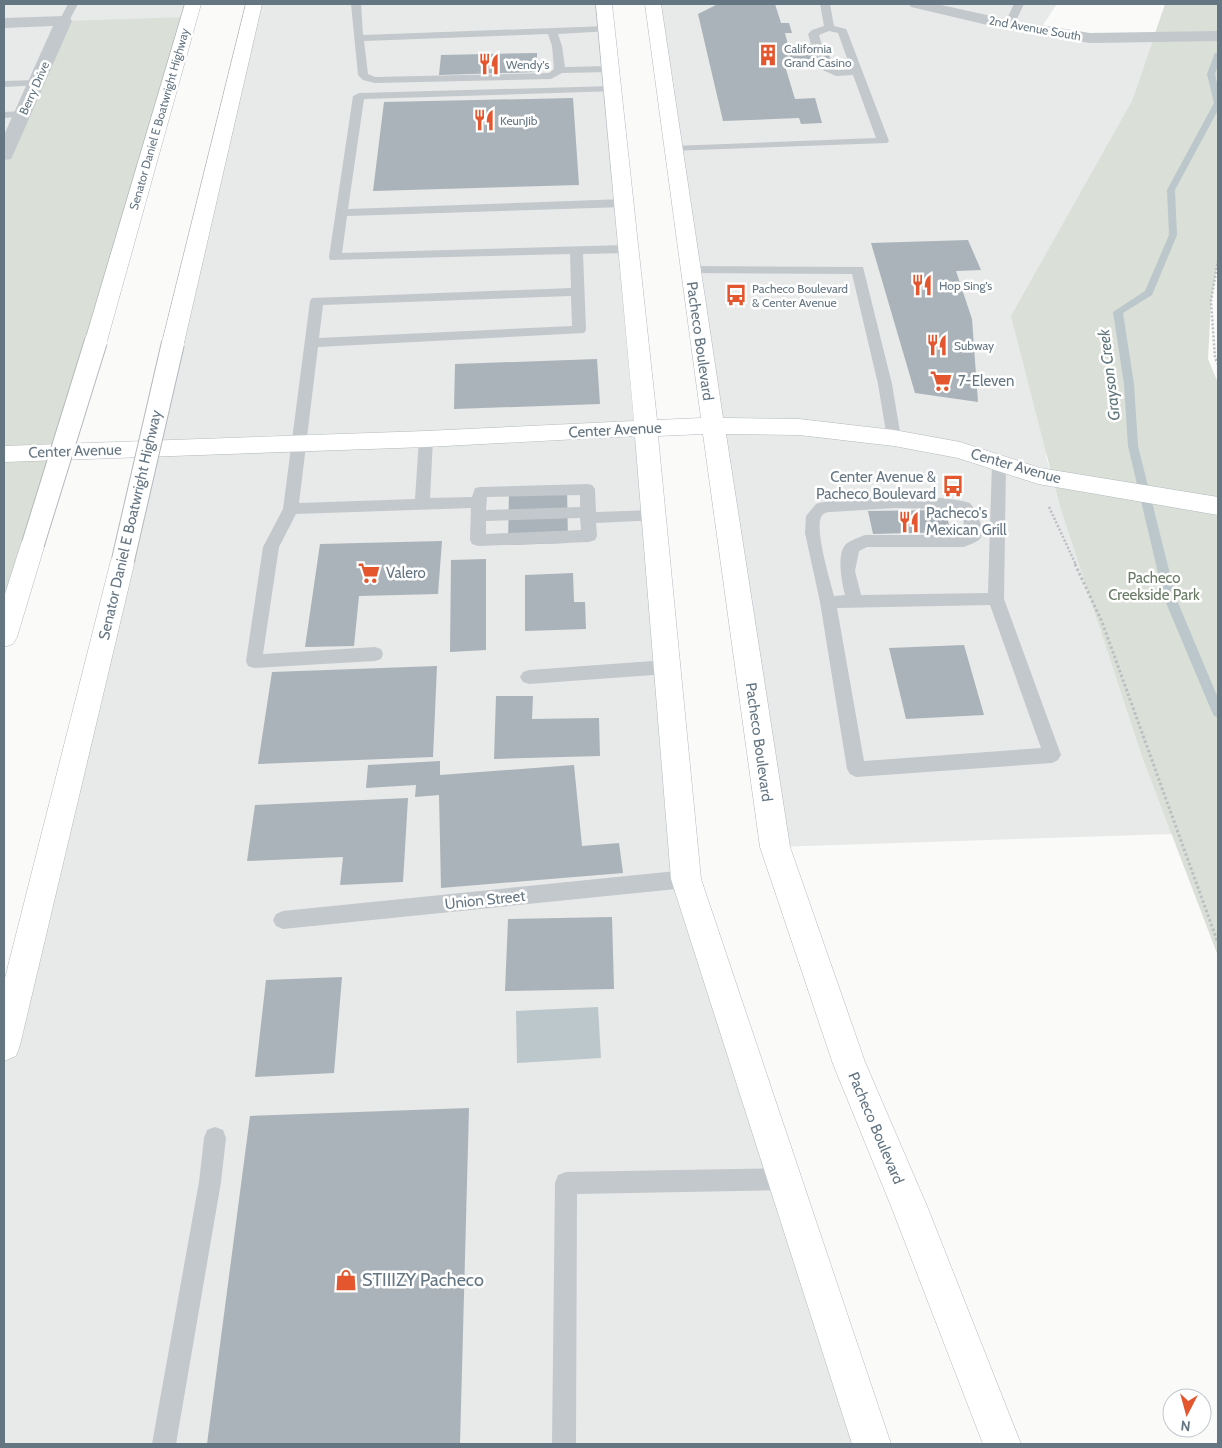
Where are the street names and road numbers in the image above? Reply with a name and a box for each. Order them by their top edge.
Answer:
street label: 2nd Avenue South [988,12,1082,44]
street label: Senator Daniel E Boatwright Highway [126,26,192,212]
street label: Berry Drive [16,59,52,117]
street label: Pacheco Boulevard [683,280,717,402]
street label: Senator Daniel E Boatwright Highway [95,408,165,642]
street label: Center Avenue [568,419,662,441]
street label: Center Avenue [28,440,122,462]
street label: Center Avenue [969,444,1064,488]
street label: Pacheco Boulevard [742,681,776,803]
street label: Union Street [444,887,526,913]
street label: Pacheco Boulevard [844,1069,908,1187]

